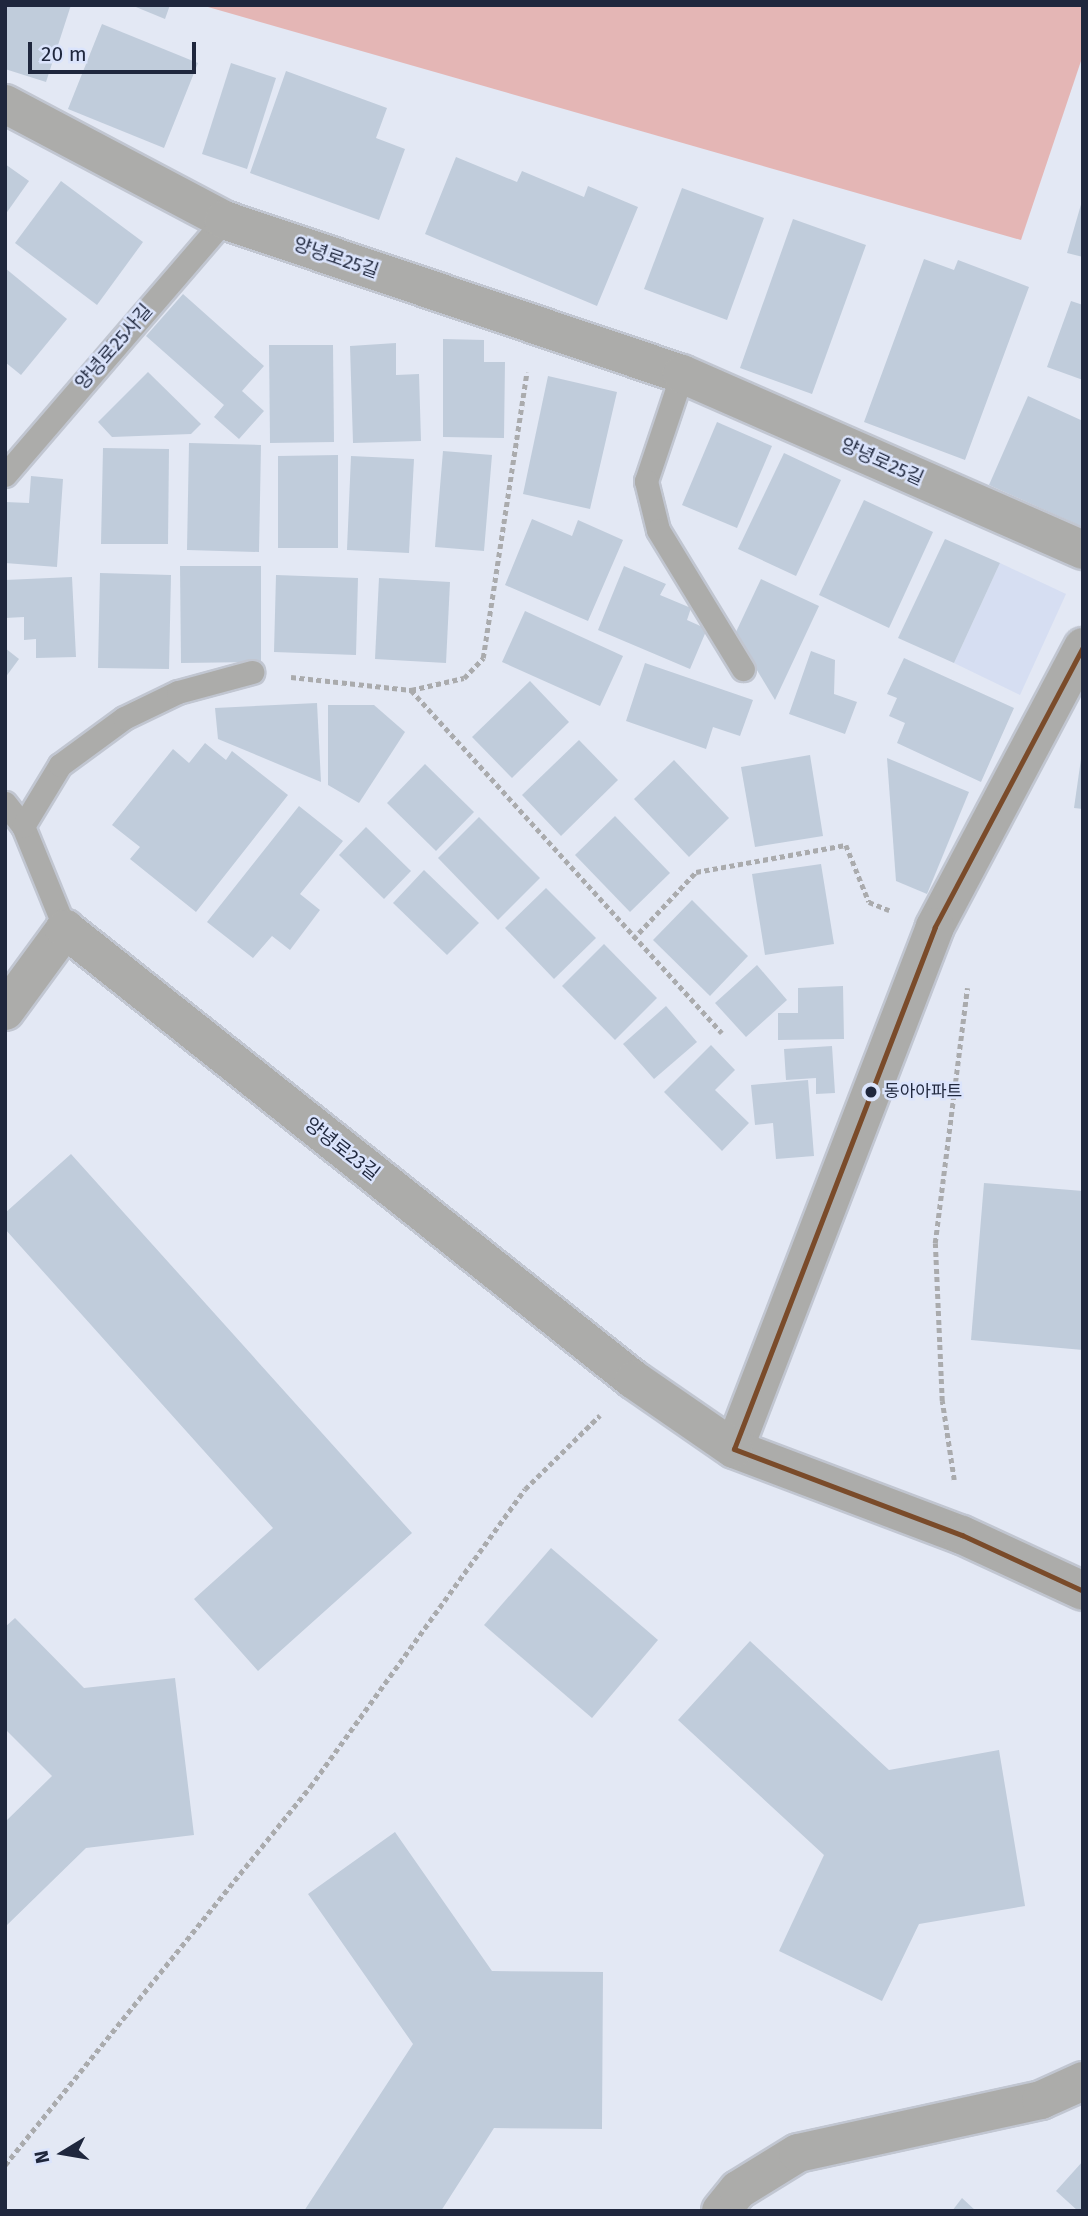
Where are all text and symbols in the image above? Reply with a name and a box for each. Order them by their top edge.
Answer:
scale bar [32,28,200,72]
text: 20 m [41,41,87,67]
street label: 양녕로25길 [290,233,382,283]
street label: 양녕로25사길 [71,299,157,395]
street label: 양녕로25길 [837,434,927,490]
place label: 동아아파트 [884,1082,962,1102]
marker: 동아아파트 [864,1085,878,1099]
street label: 양녕로23길 [300,1113,384,1185]
north arrow [28,2118,98,2188]
text: N [29,2149,54,2165]

